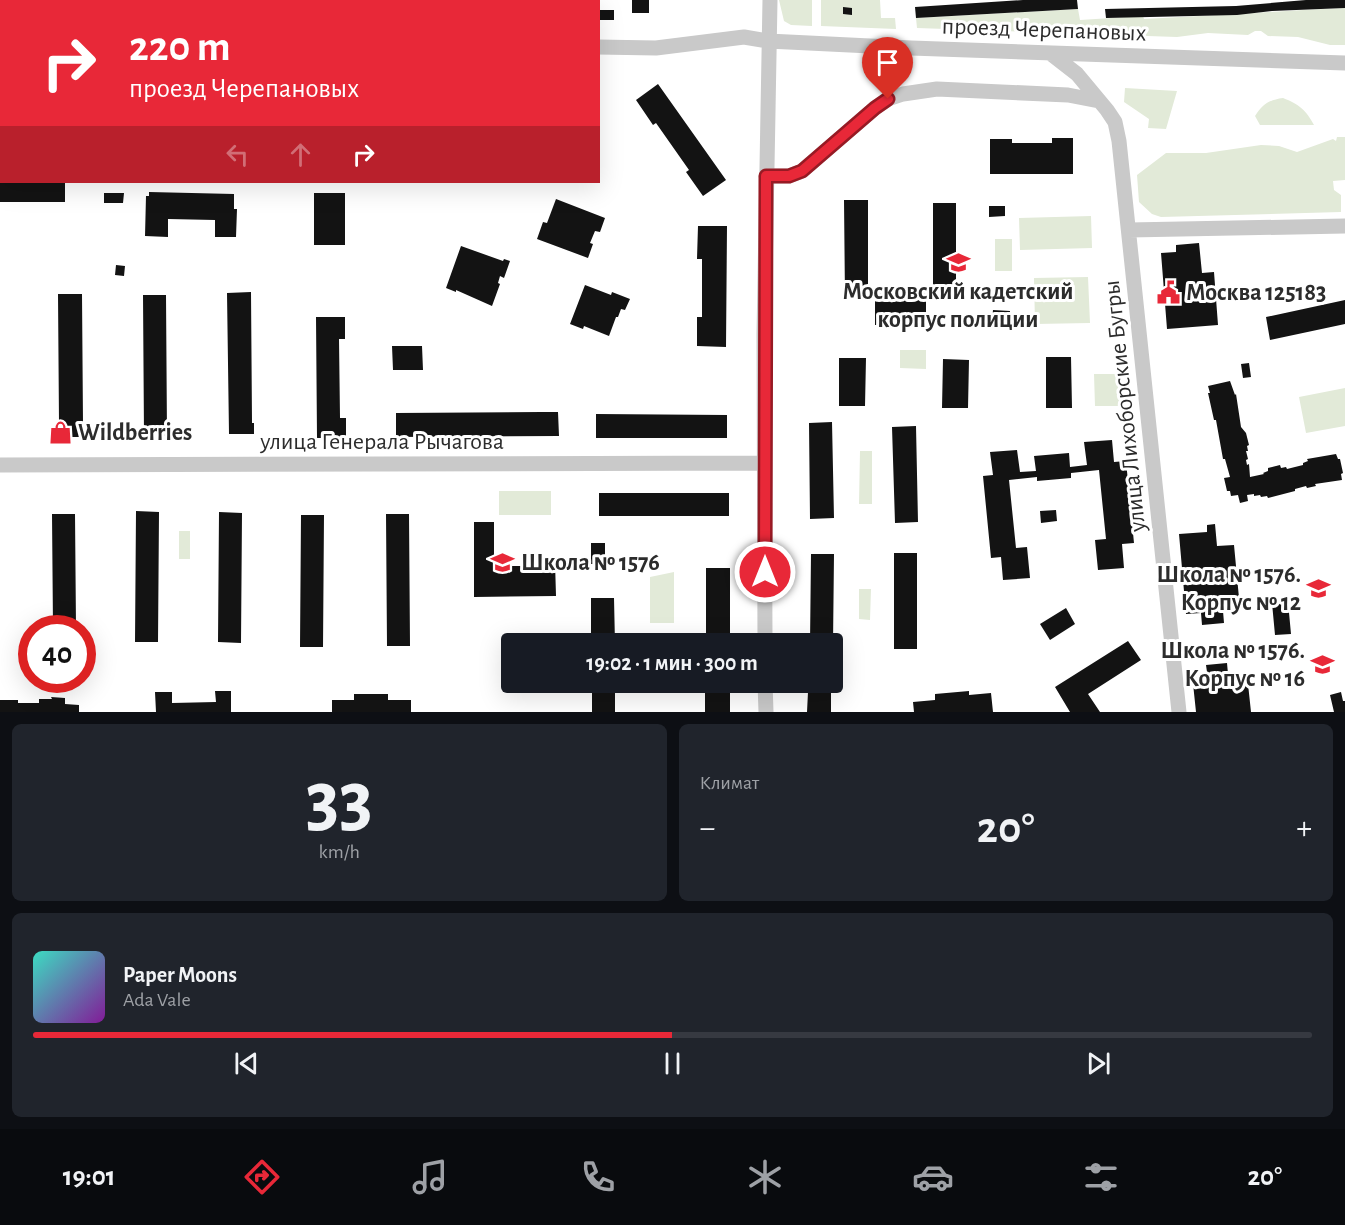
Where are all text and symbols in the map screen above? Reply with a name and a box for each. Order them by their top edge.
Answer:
street label: проезд Черепановых [941,14,1147,46]
icon: right [30,24,108,102]
text: 220 m [129,26,231,68]
pin [862,37,913,99]
icon: arrive [871,46,904,79]
text: проезд Черепановых [129,75,359,102]
icon: left [221,138,254,171]
icon: ahead [284,138,317,171]
icon: right [347,138,380,171]
school or university icon: Московский кадетский корпус полиции [945,249,971,275]
street label: улица Лихоборские Бугры [1100,279,1150,534]
place label: Московский кадетский корпус полиции [842,280,1074,332]
public building icon: Москва 125183 [1155,280,1181,306]
place label: Москва 125183 [1186,281,1326,305]
shop icon: Wildberries [47,420,73,446]
place label: Wildberries [78,421,192,445]
street label: улица Генерала Рычагова [259,430,504,454]
position arrow [733,540,797,604]
school or university icon: Школа № 1576 [490,550,516,576]
place label: Школа № 1576 [521,551,660,575]
place label: Школа № 1576. Корпус № 12 [1157,563,1301,615]
school or university icon: Школа № 1576. Корпус № 12 [1306,576,1332,602]
speed limit sign: 40 [18,615,96,693]
place label: Школа № 1576. Корпус № 16 [1161,639,1305,691]
text: 19:02 · 1 мин · 300 m [586,652,758,674]
school or university icon: Школа № 1576. Корпус № 16 [1310,652,1336,678]
text: 33 [306,762,373,840]
text: Климат [700,773,759,793]
text: 20° [977,806,1035,851]
text: − [700,812,715,845]
text: + [1296,812,1312,845]
text: km/h [319,842,360,862]
text: Paper Moons [123,964,237,986]
text: Ada Vale [123,990,191,1010]
icon: previous [230,1047,263,1080]
icon: pause [656,1047,689,1080]
icon: next [1082,1047,1115,1080]
icon: directions [241,1156,283,1198]
icon: music [409,1156,451,1198]
icon: phone [577,1156,619,1198]
icon: climate [744,1156,786,1198]
icon: car [912,1156,954,1198]
icon: filters [1080,1156,1122,1198]
text: 19:01 [63,1163,116,1190]
text: 20° [1247,1163,1282,1190]

